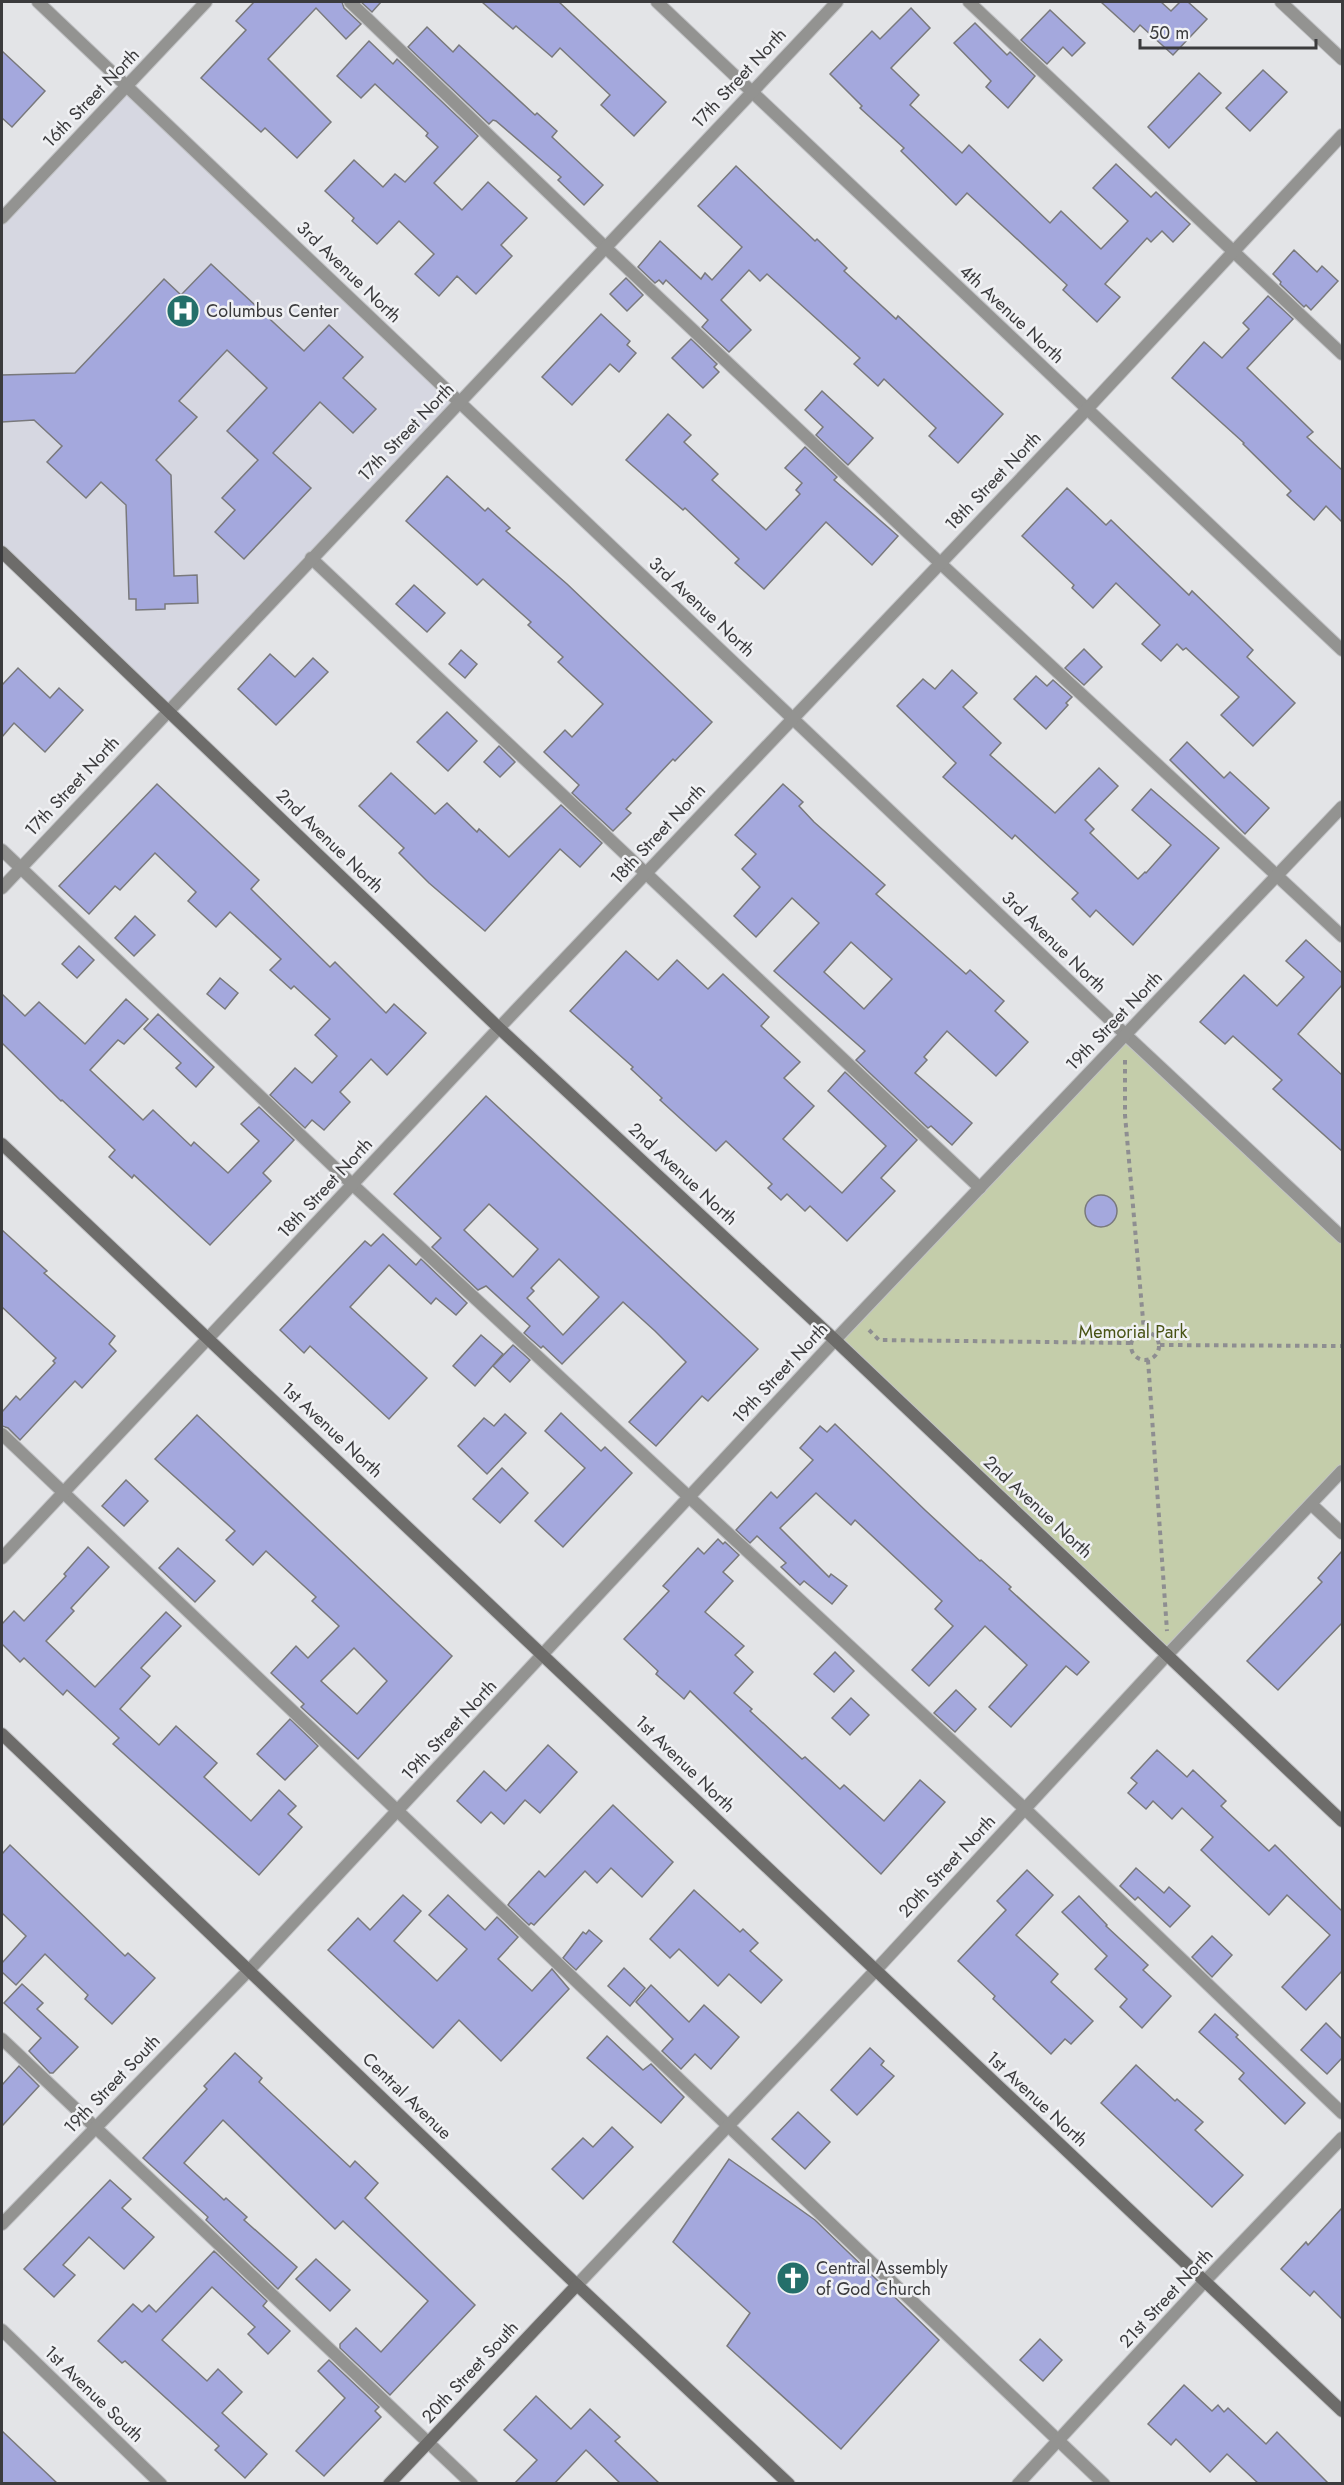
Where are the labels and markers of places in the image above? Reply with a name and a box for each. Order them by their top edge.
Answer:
hospital icon: Columbus Center [165,293,201,329]
place label: Columbus Center [206,298,340,324]
place label: Central Assembly of God Church [816,2255,948,2302]
church icon: Central Assembly of God Church [775,2260,811,2296]

